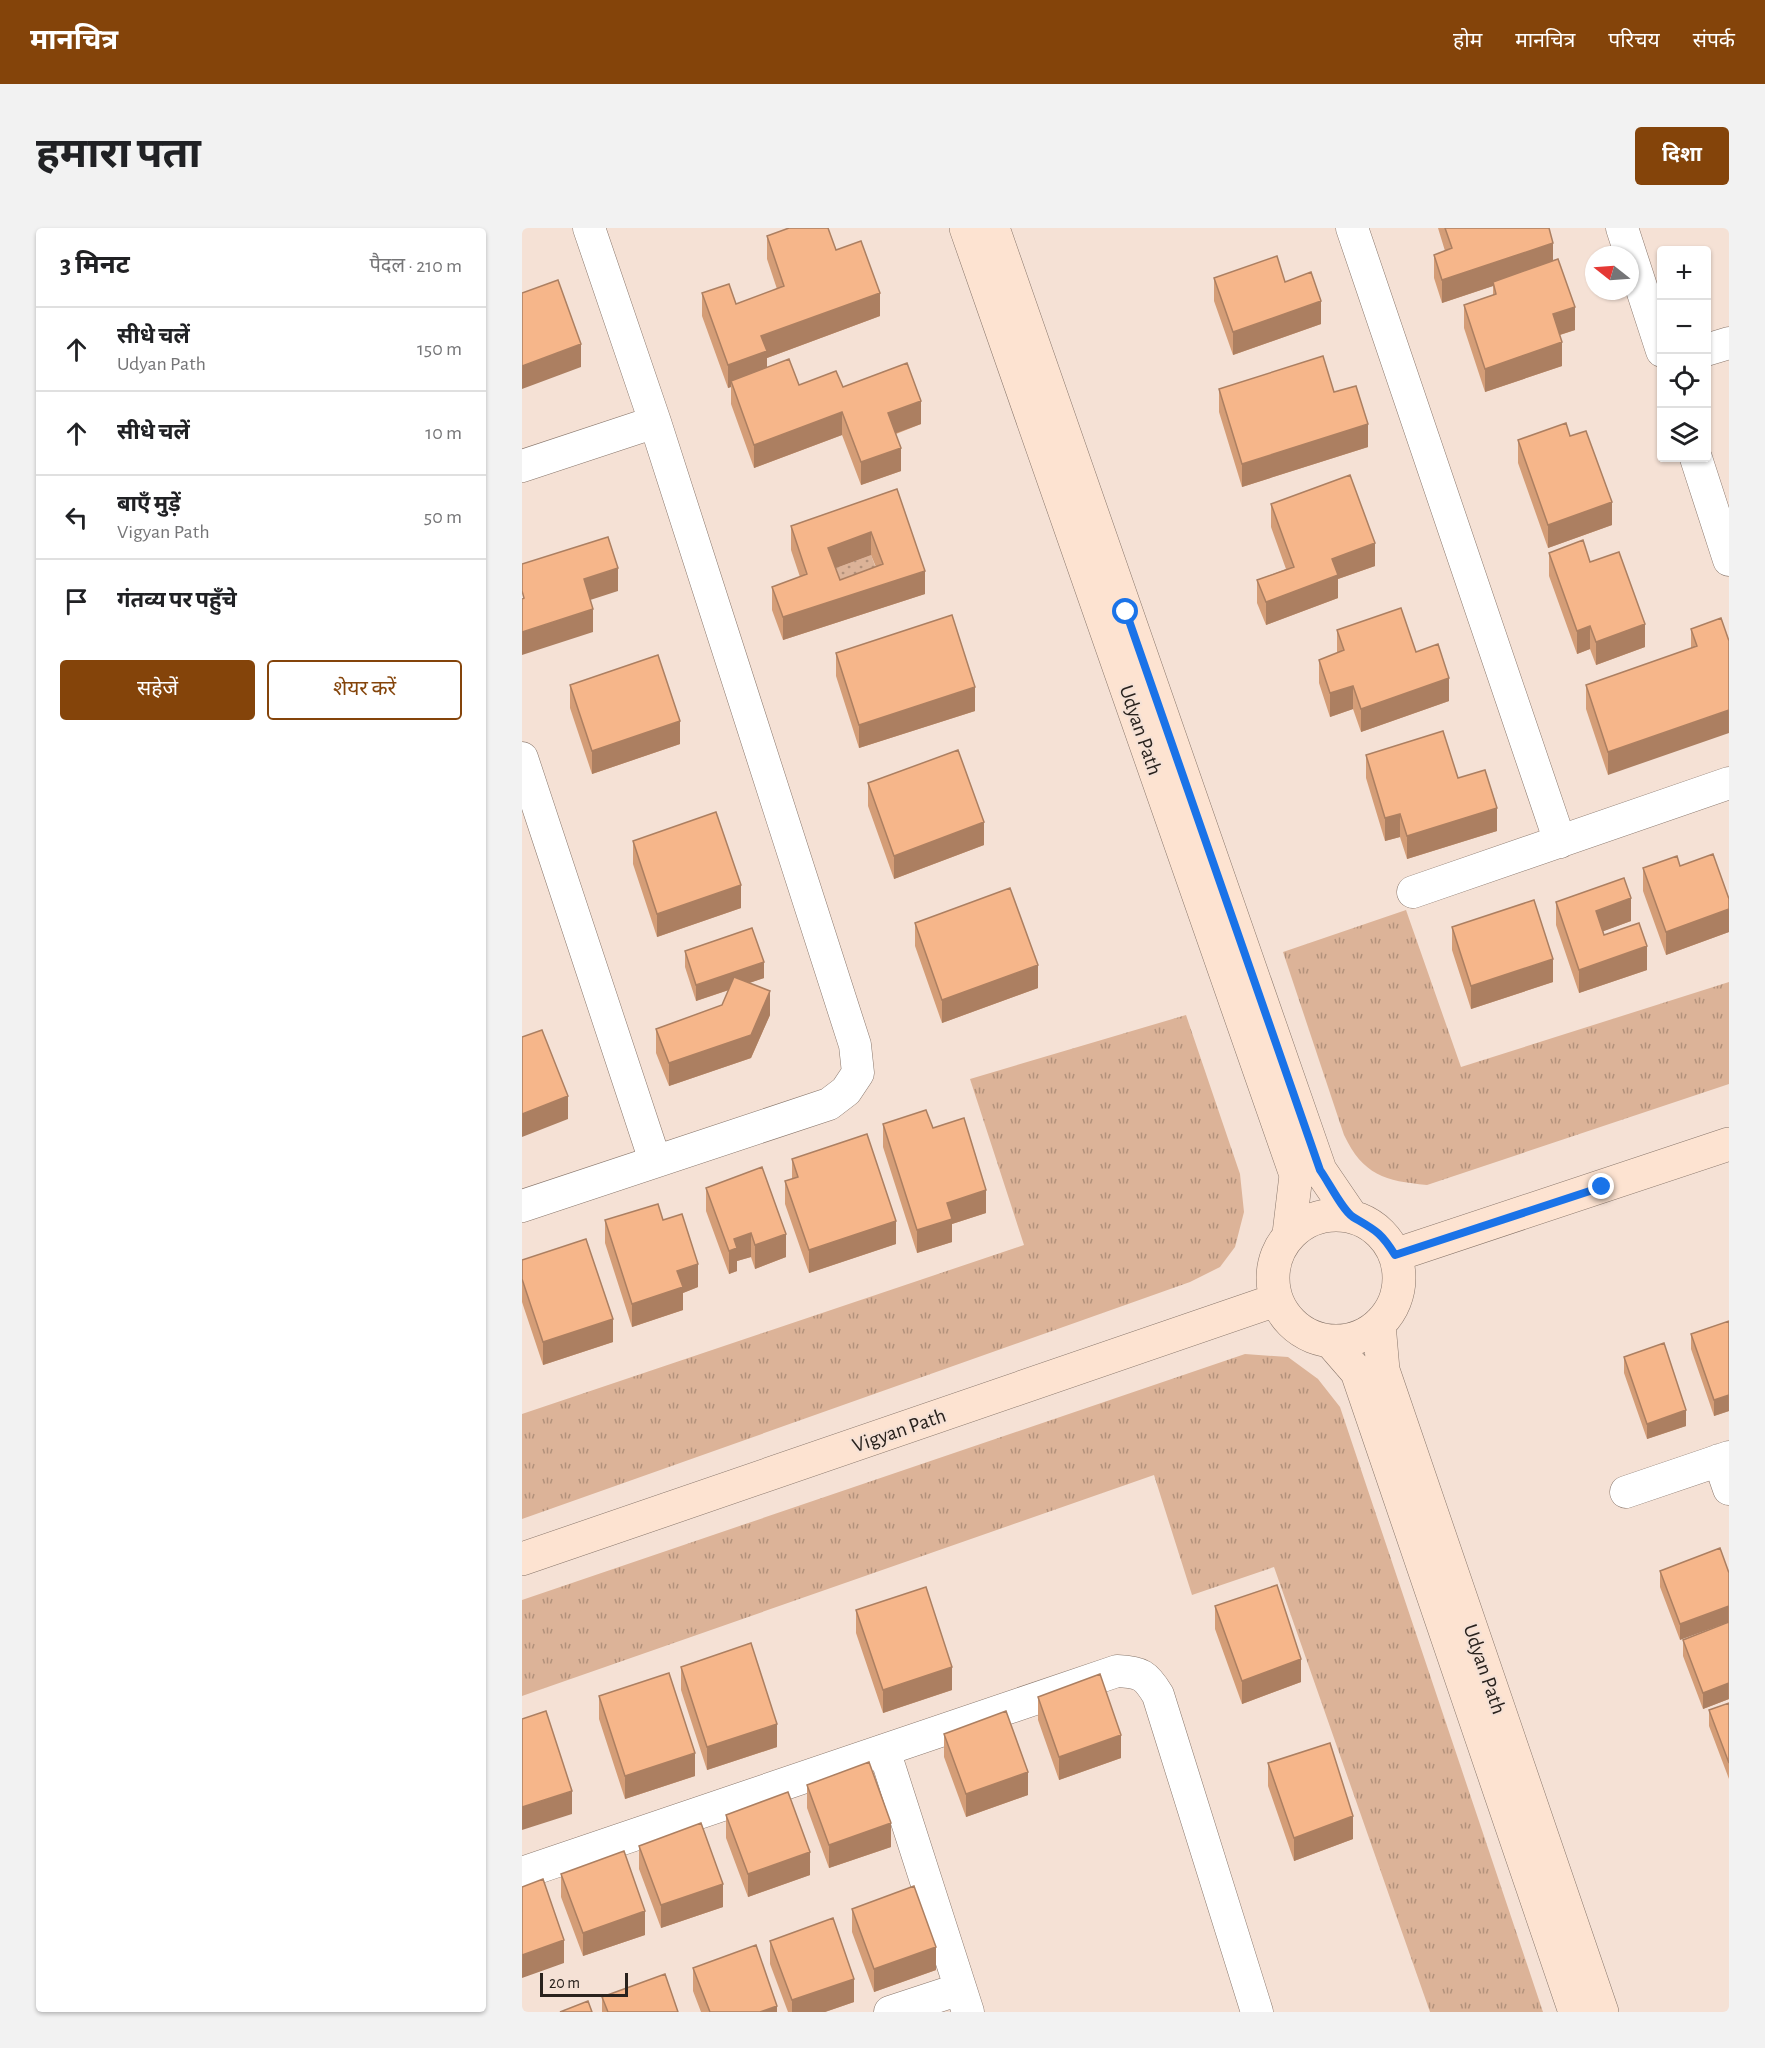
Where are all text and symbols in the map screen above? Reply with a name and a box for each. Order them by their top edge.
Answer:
text: मानचित्र [30,27,118,55]
text: होम [1453,30,1482,51]
text: मानचित्र [1515,30,1575,51]
text: परिचय [1608,30,1660,51]
text: संपर्क [1693,30,1735,51]
button: दिशा [1635,127,1729,185]
text: हमारा पता [36,133,201,175]
north arrow [1585,246,1639,300]
map controls [1657,246,1711,462]
button: + [1657,246,1711,300]
text: 3 मिनट [60,252,130,278]
text: पैदल · 210 m [369,256,462,276]
button: − [1657,300,1711,354]
text: सीधे चलें [117,325,190,347]
icon: ahead [60,333,93,366]
text: 150 m [417,339,462,359]
text: Udyan Path [117,354,206,374]
button: locate [1657,354,1711,408]
button: layers [1657,408,1711,462]
icon: ahead [60,417,93,450]
text: सीधे चलें [117,421,190,443]
text: 10 m [425,423,462,443]
text: बाएँ मुड़ें [117,493,181,515]
icon: left [60,501,93,534]
text: 50 m [424,507,462,527]
text: Vigyan Path [117,522,210,542]
icon: arrive [60,585,93,618]
text: गंतव्य पर पहुँचे [117,589,237,611]
route start [1112,598,1138,624]
button: सहेजें [60,660,255,720]
button: शेयर करें [267,660,462,720]
street label: Udyan Path [1115,683,1166,778]
route end [1588,1173,1614,1199]
street label: Vigyan Path [850,1405,949,1456]
street label: Udyan Path [1459,1622,1510,1717]
scale bar [540,1970,628,1998]
text: 20 m [549,1975,580,1991]

